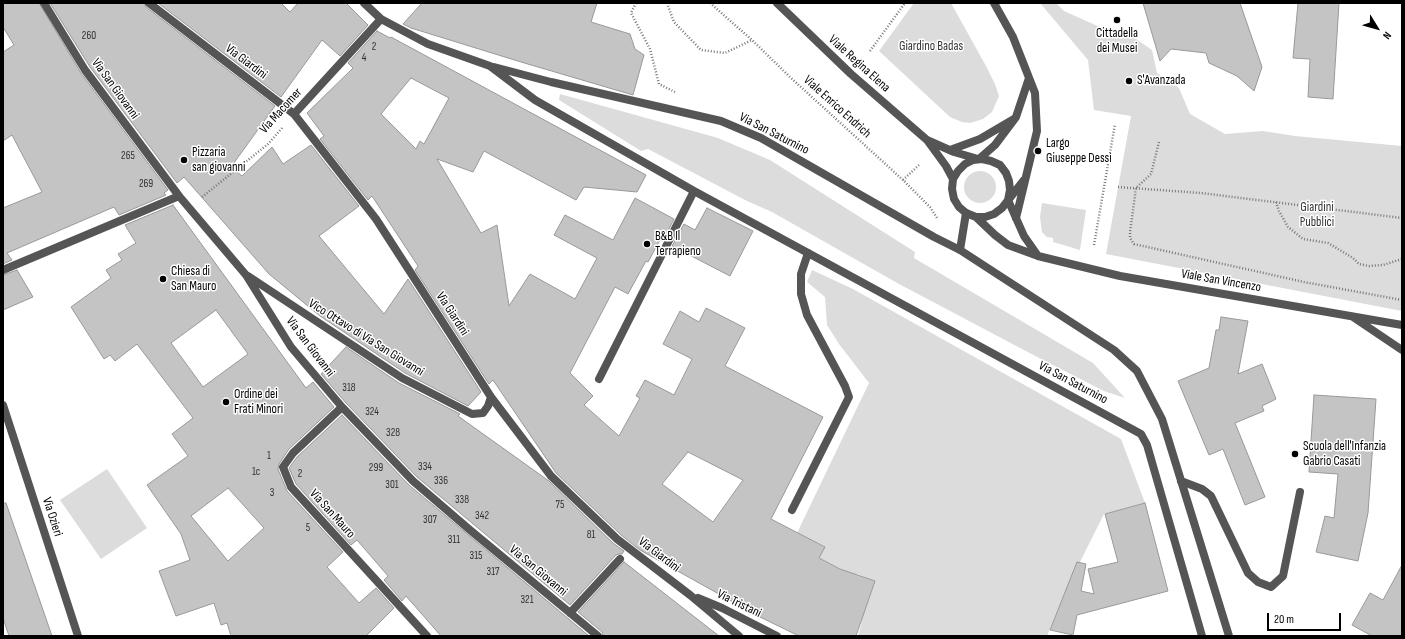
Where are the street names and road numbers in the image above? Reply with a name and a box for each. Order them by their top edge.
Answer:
street label: Viale Regina Elena [825,32,893,96]
street label: Via Giardini [222,41,270,83]
street label: Via San Giovanni [88,56,142,122]
street label: Viale Enrico Endrich [800,72,874,142]
street label: Via Macomer [256,85,306,137]
street label: Via San Saturnino [737,110,811,158]
street label: Viale San Vincenzo [1180,266,1262,296]
street label: Via Giardini [432,289,472,339]
street label: Vico Ottavo di Via San Giovanni [305,296,427,380]
street label: Via San Giovanni [282,314,338,380]
street label: Via San Saturnino [1036,358,1110,408]
street label: Via San Mauro [306,486,358,542]
street label: Via Ozieri [38,495,66,539]
street label: Via Giardini [635,534,683,576]
street label: Via San Giovanni [506,542,570,600]
street label: Via Tristani [714,587,764,621]

